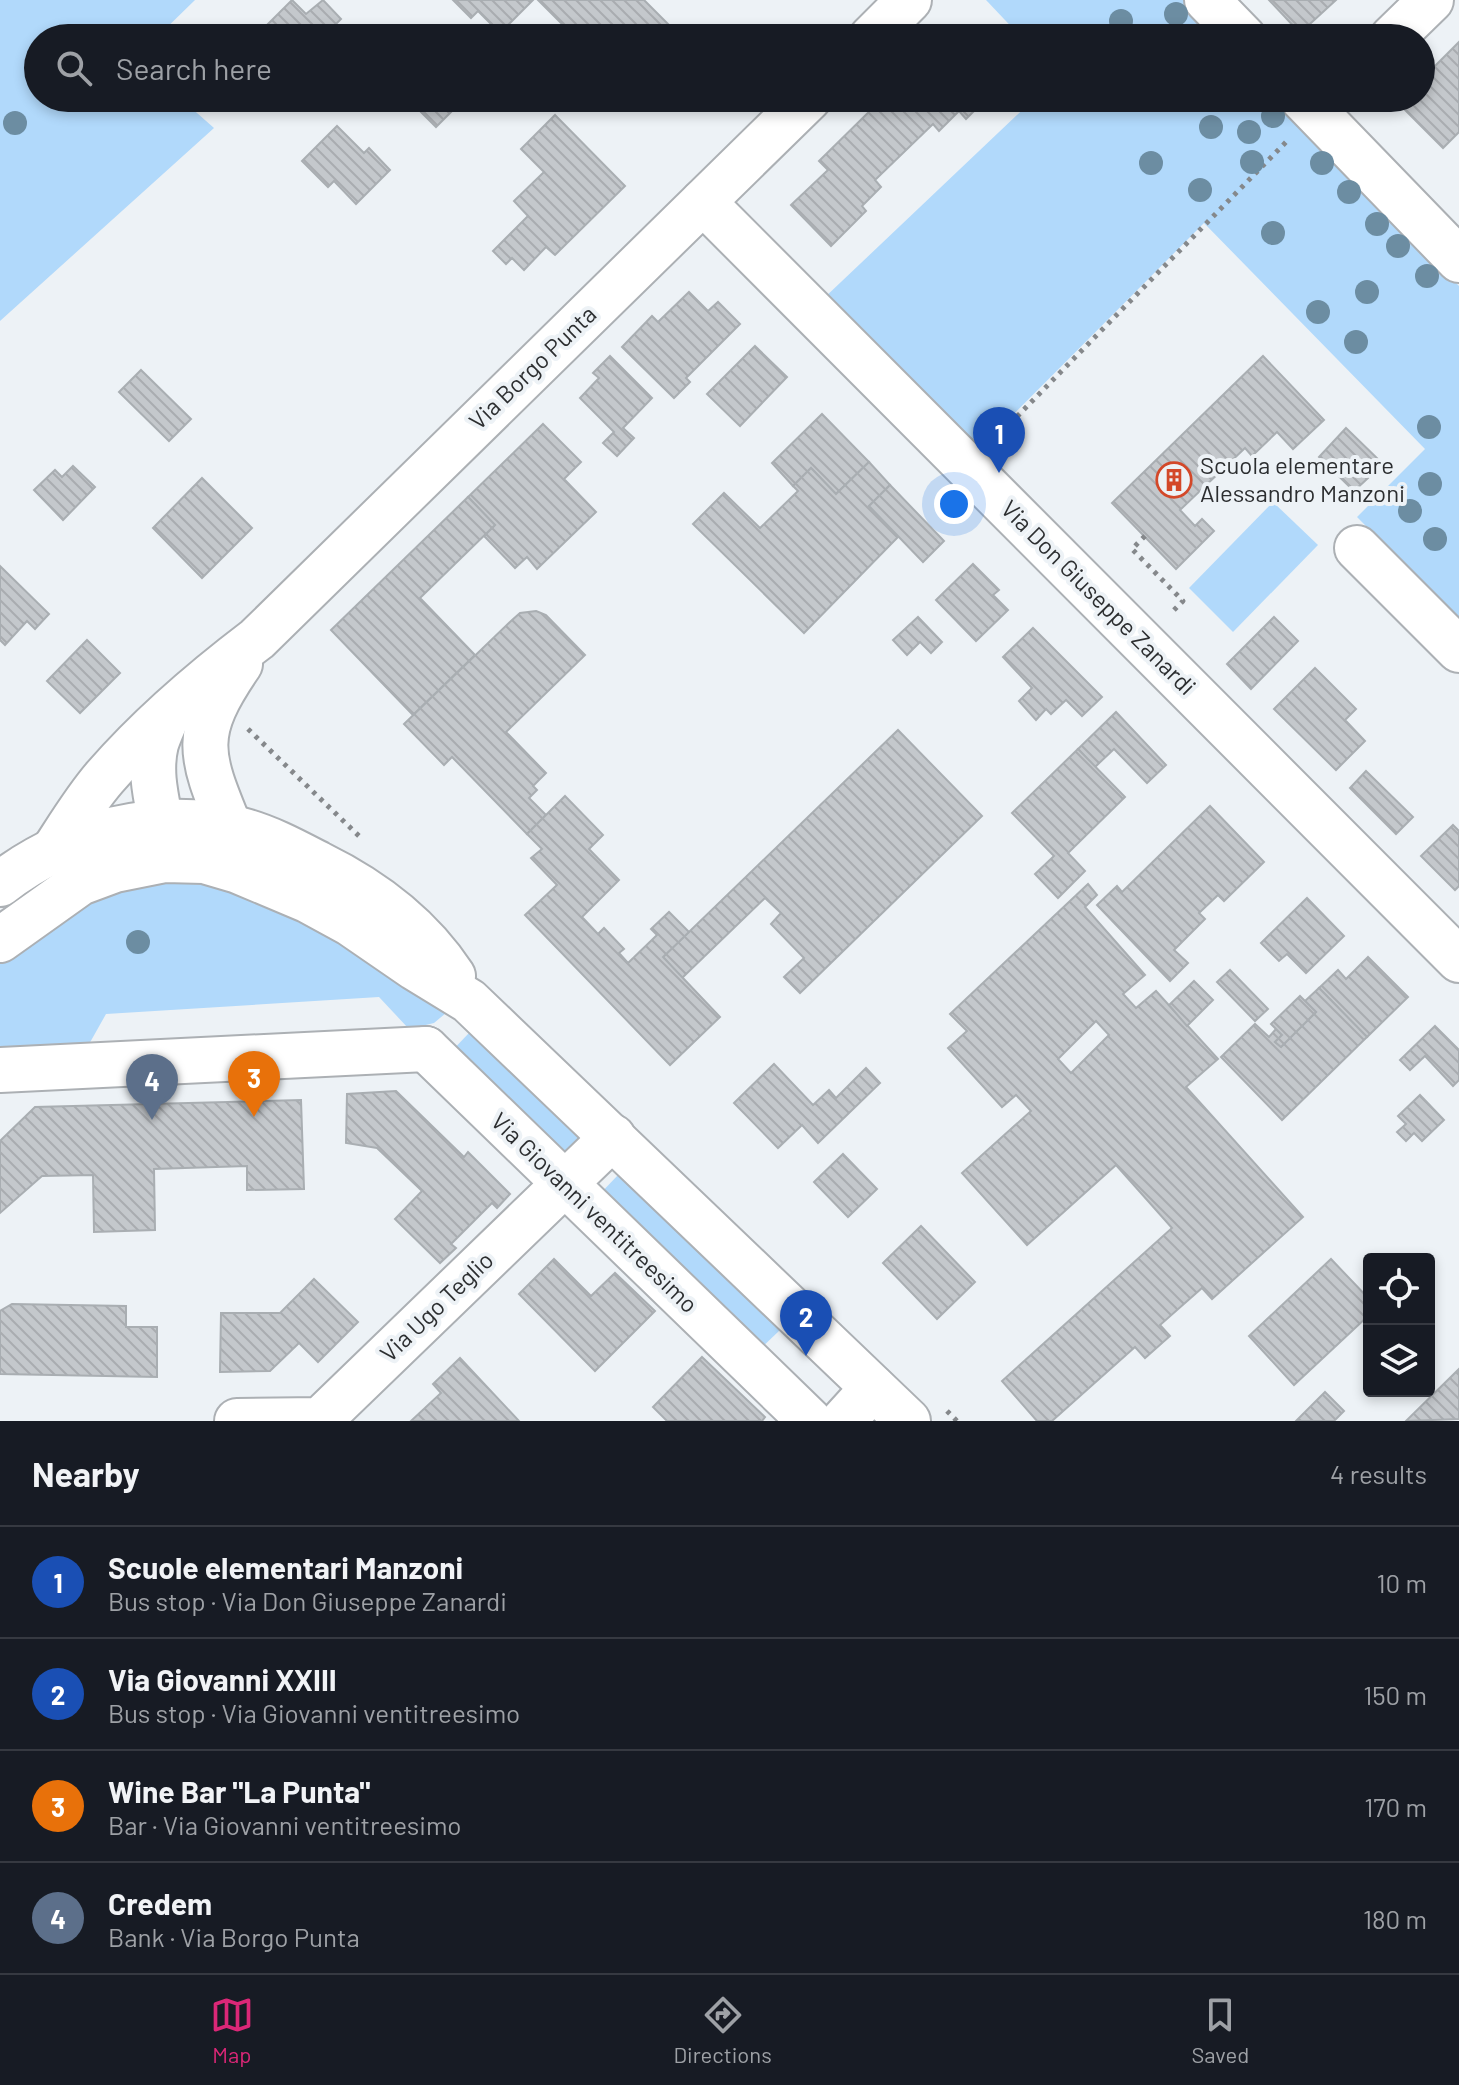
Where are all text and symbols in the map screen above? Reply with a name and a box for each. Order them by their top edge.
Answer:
search box [24,24,1435,112]
icon: search [52,46,96,90]
text: Search here [116,50,272,86]
street label: Via Borgo Punta [462,299,602,435]
pin: 1 [973,407,1025,473]
place label: Scuola elementare Alessandro Manzoni [1200,450,1405,507]
building icon: Scuola elementare Alessandro Manzoni [1155,461,1193,499]
your location [934,484,974,524]
street label: Via Don Giuseppe Zanardi [996,494,1202,700]
pin: 3 [228,1051,280,1117]
pin: 4 [126,1054,178,1120]
street label: Via Giovanni ventitreesimo [486,1106,704,1318]
street label: Via Ugo Teglio [373,1245,499,1367]
map controls [1363,1253,1435,1397]
button: locate [1363,1253,1435,1325]
pin: 2 [780,1290,832,1356]
button: layers [1363,1325,1435,1397]
text: Nearby [32,1453,140,1494]
text: 4 results [1330,1458,1427,1489]
text: Scuole elementari Manzoni [108,1549,463,1585]
text: 1 [53,1567,63,1598]
text: 10 m [1377,1567,1427,1598]
text: Bus stop · Via Don Giuseppe Zanardi [108,1585,507,1616]
text: Via Giovanni XXIII [108,1661,337,1697]
text: 2 [51,1679,65,1710]
text: 150 m [1363,1679,1427,1710]
text: Bus stop · Via Giovanni ventitreesimo [108,1697,520,1728]
text: Wine Bar "La Punta" [108,1773,370,1809]
text: 3 [51,1791,65,1822]
text: 170 m [1364,1791,1427,1822]
text: Bar · Via Giovanni ventitreesimo [108,1809,461,1840]
text: Credem [108,1885,212,1921]
text: 4 [50,1903,66,1934]
text: 180 m [1363,1903,1427,1934]
text: Bank · Via Borgo Punta [108,1921,360,1952]
tab: Map [210,1993,254,2067]
tab: Directions [673,1993,772,2067]
tab: Saved [1191,1993,1249,2067]

